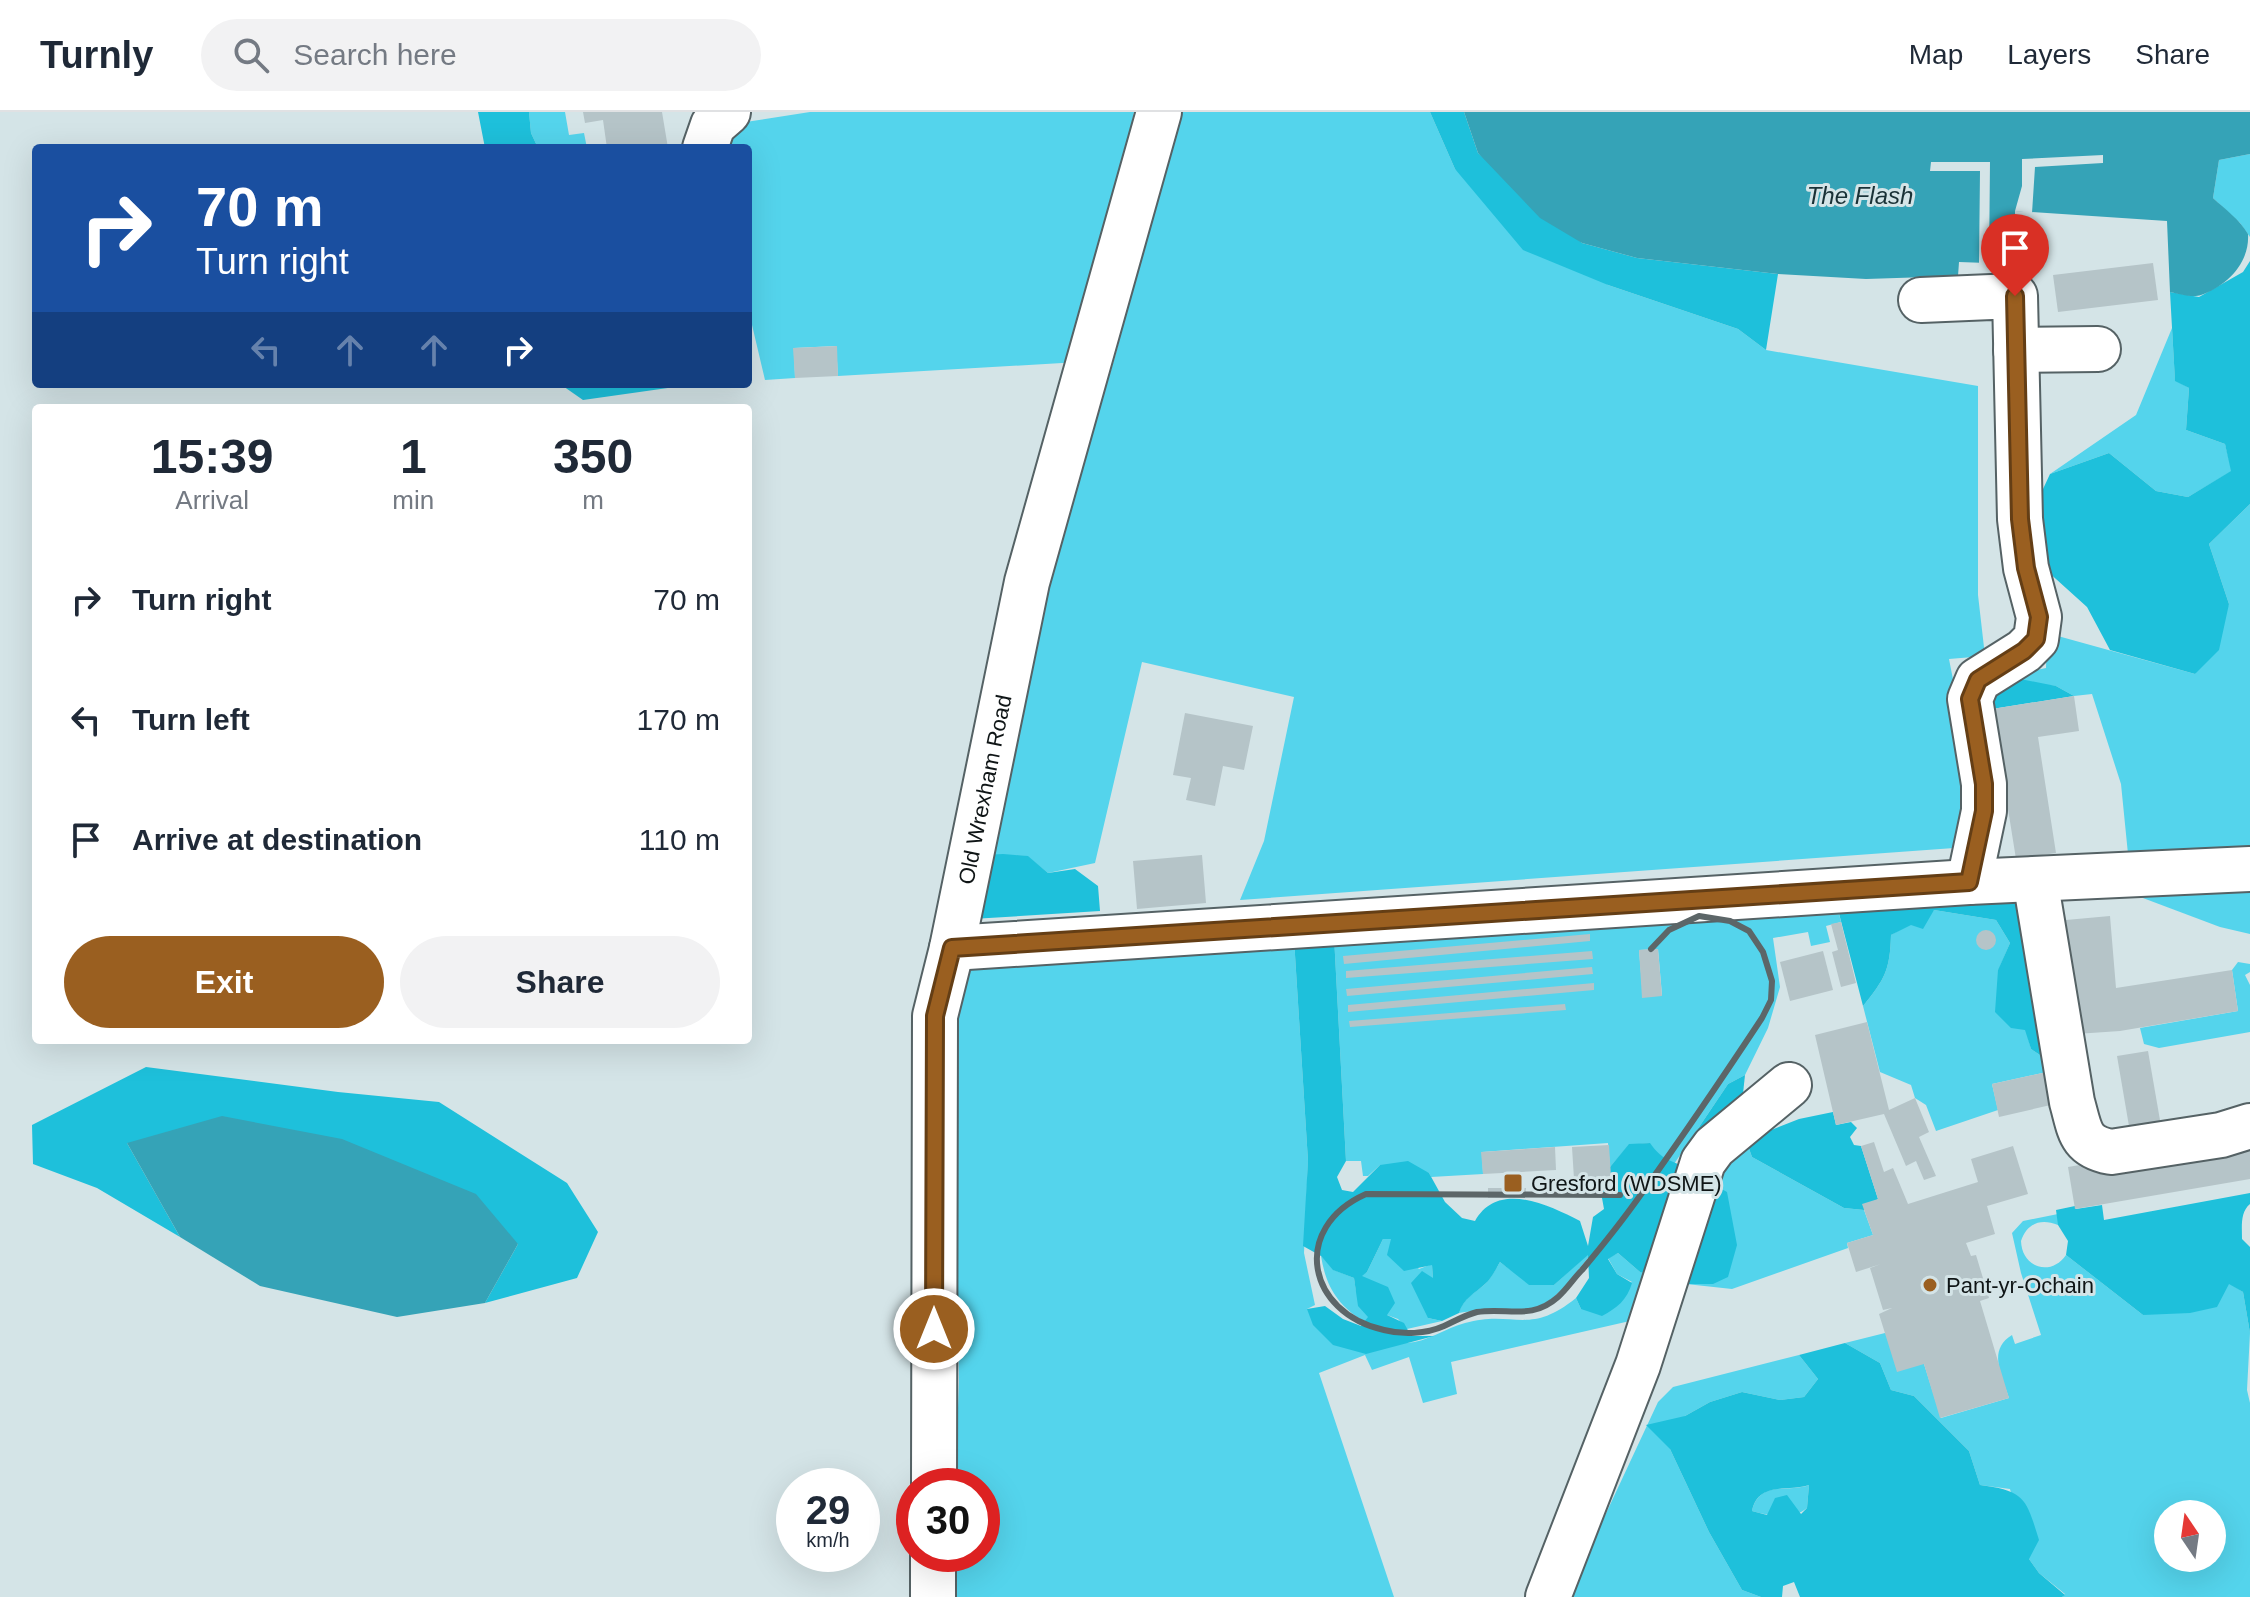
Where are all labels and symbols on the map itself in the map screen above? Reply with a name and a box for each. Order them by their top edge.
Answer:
water label: The Flash [1807,182,1913,209]
pin [1981,214,2049,296]
street label: Old Wrexham Road [953,692,1016,886]
place label: Gresford (WDSME) [1531,1171,1722,1196]
marker: Gresford (WDSME) [1502,1172,1524,1194]
place label: Pant-yr-Ochain [1946,1273,2094,1298]
marker: Pant-yr-Ochain [1921,1276,1939,1294]
position arrow [892,1287,976,1371]
speed limit sign: 30 [896,1468,1000,1572]
north arrow [2154,1500,2226,1572]

